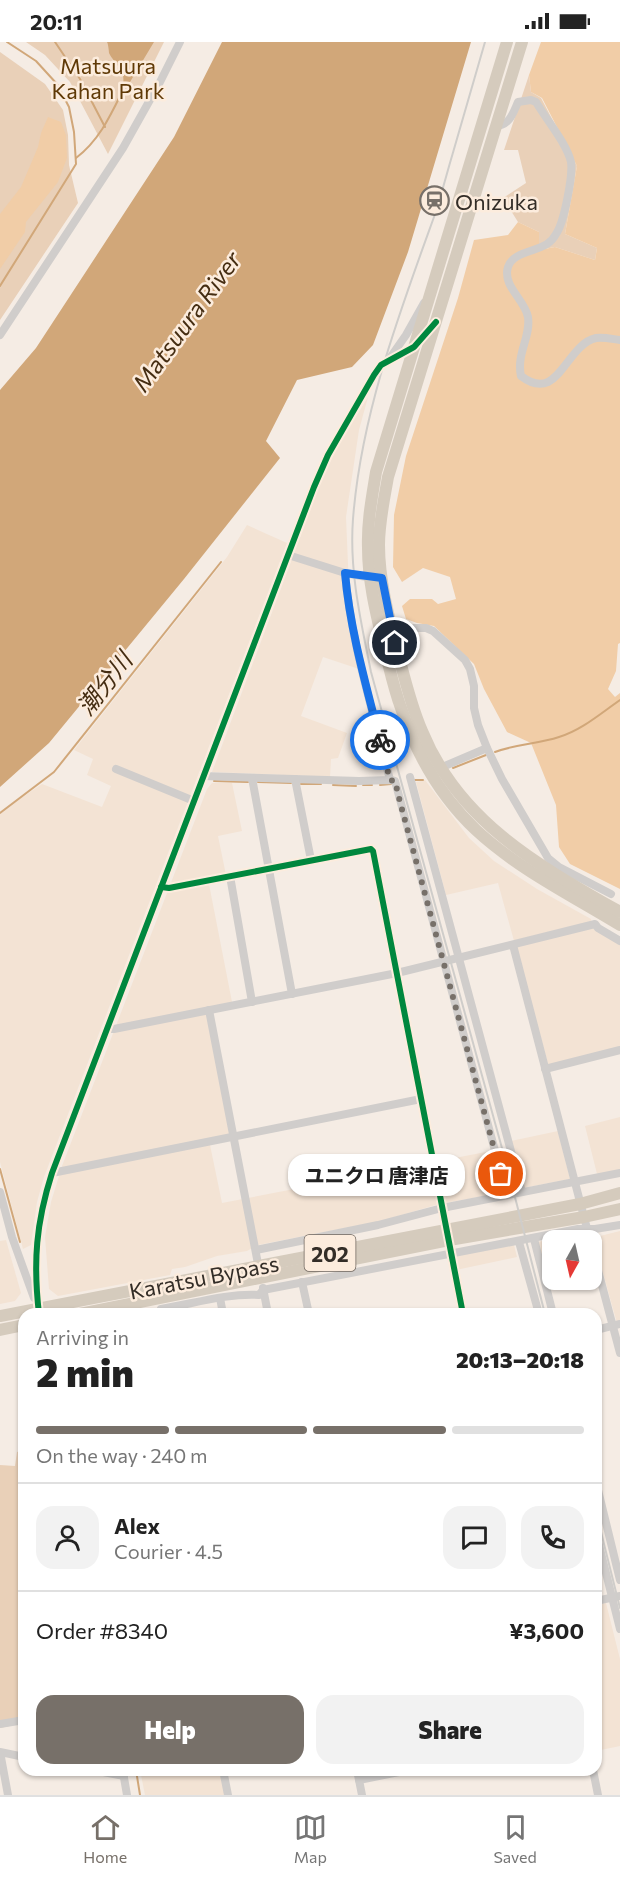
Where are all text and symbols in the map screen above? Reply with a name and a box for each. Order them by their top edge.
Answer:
text: 20:11 [30,8,83,35]
park label: Matsuura Kahan Park [51,52,165,104]
station icon: Onizuka [418,185,450,217]
place label: Onizuka [455,188,538,215]
water label: Matsuura River [126,244,247,397]
pin [369,617,420,668]
icon: home [378,626,411,659]
water label: 潮分川 [70,643,139,720]
courier [350,710,410,770]
icon: bike [364,724,397,757]
pin [475,1148,526,1199]
callout: ユニクロ 唐津店 [288,1153,465,1195]
icon: bag [484,1157,517,1190]
text: ユニクロ 唐津店 [305,1163,448,1187]
north arrow [542,1230,602,1290]
map controls [542,1230,602,1290]
road number: 202 [304,1235,356,1271]
street label: Karatsu Bypass [127,1249,281,1305]
text: Arriving in [36,1325,129,1349]
text: 20:13–20:18 [456,1346,584,1373]
text: 2 min [36,1347,134,1395]
text: On the way · 240 m [36,1443,208,1467]
button: person [36,1506,99,1569]
button: chat [443,1506,506,1569]
button: phone [521,1506,584,1569]
text: Alex [114,1512,160,1539]
text: Courier · 4.5 [114,1539,223,1563]
text: Order #8340 [36,1617,168,1644]
text: ¥3,600 [509,1617,584,1644]
button: Help [36,1695,304,1764]
button: Share [316,1695,584,1764]
tab: Home [83,1811,127,1866]
tab: Map [294,1811,327,1866]
tab: Saved [493,1811,537,1866]

